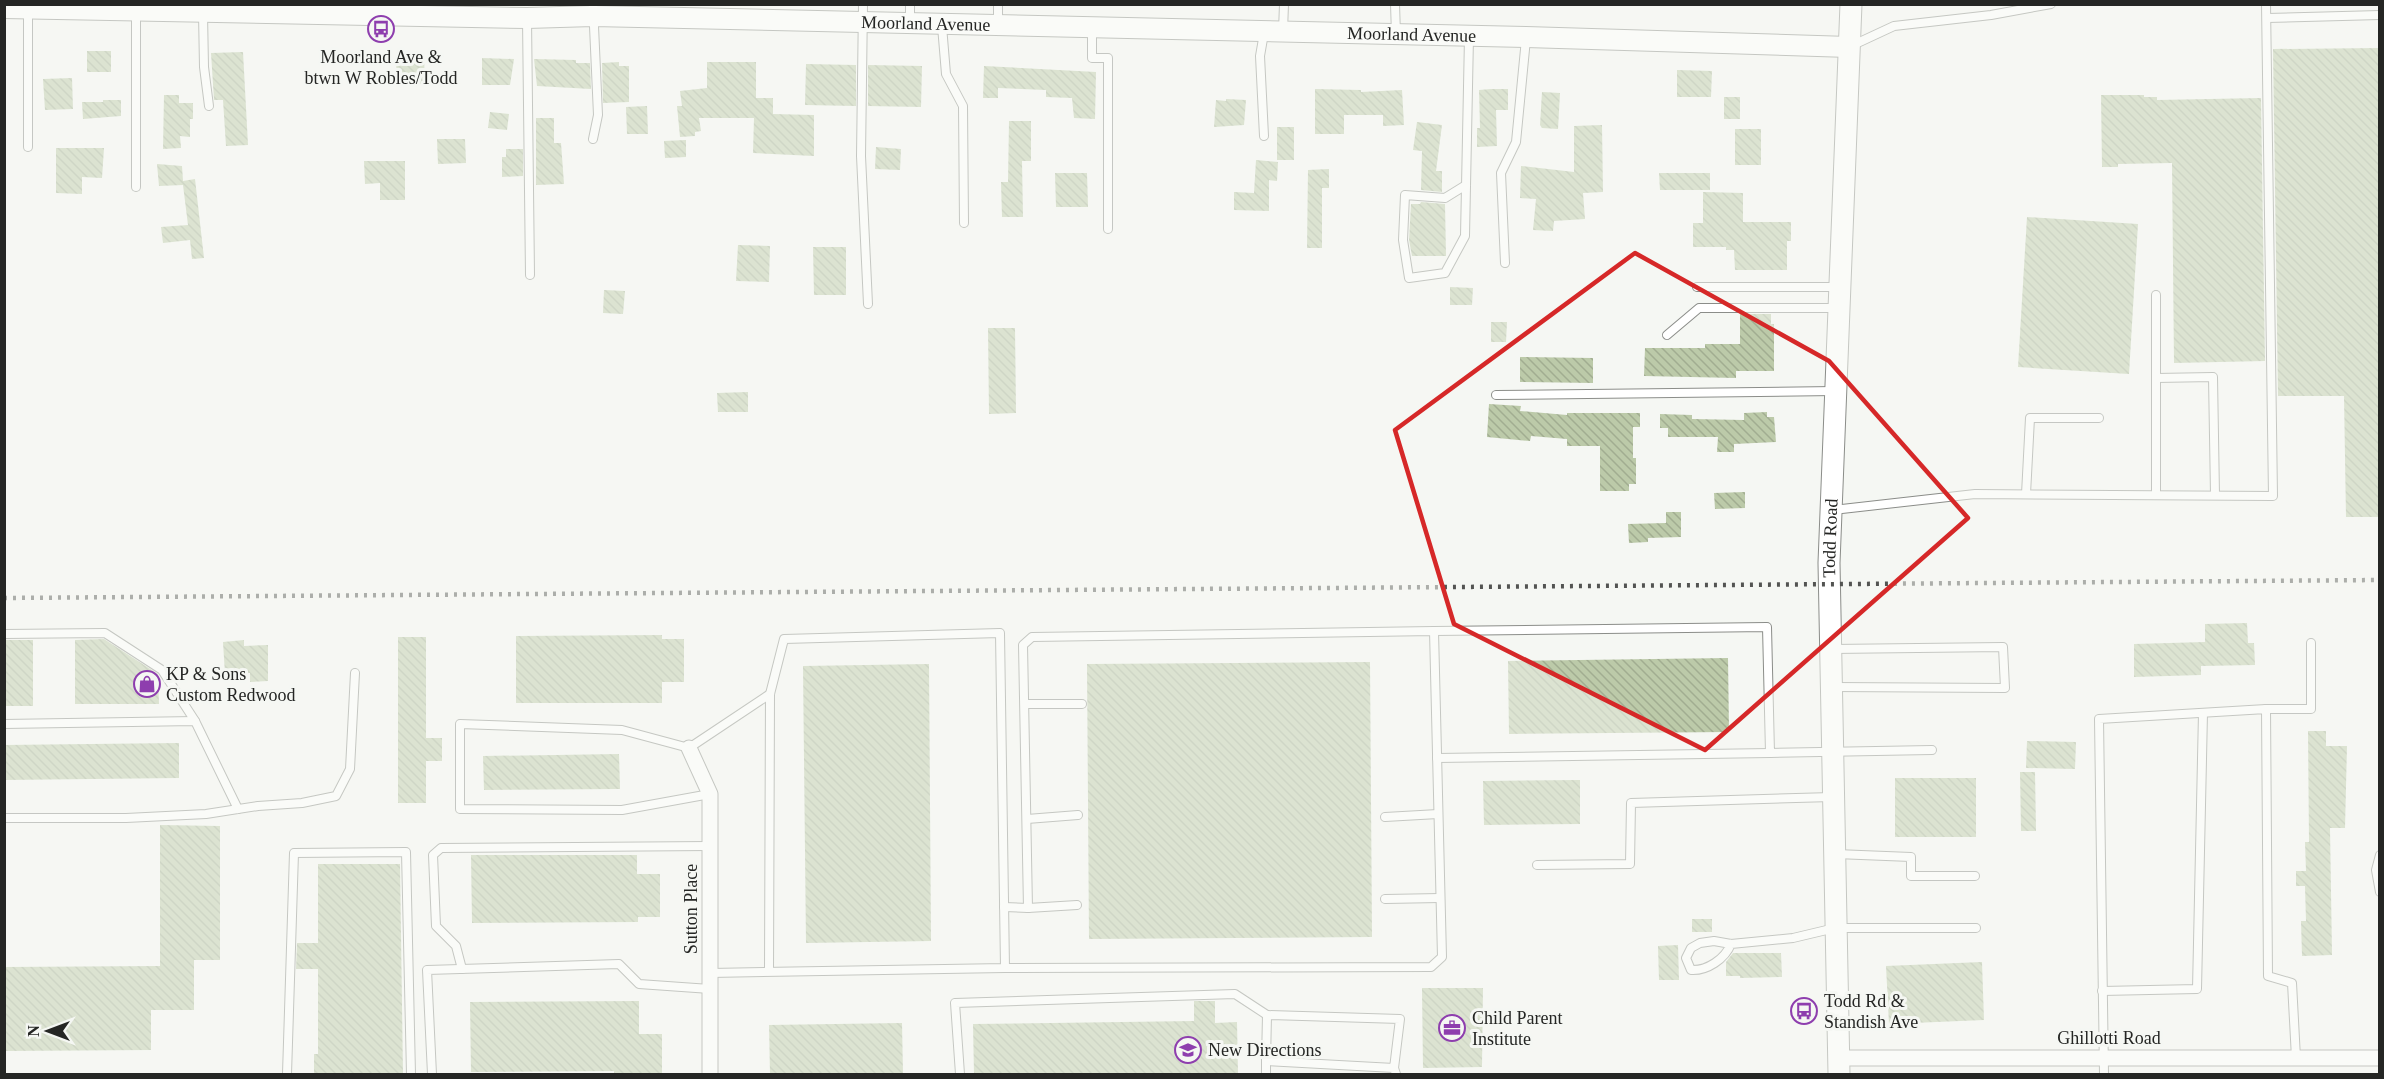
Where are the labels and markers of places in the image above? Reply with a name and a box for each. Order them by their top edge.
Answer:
bus stop icon: Moorland Ave & btwn W Robles/Todd [366,14,396,44]
place label: Moorland Ave & btwn W Robles/Todd [304,47,458,88]
place label: KP & Sons Custom Redwood [166,664,296,705]
shop icon: KP & Sons Custom Redwood [132,669,162,699]
place label: Todd Rd & Standish Ave [1824,991,1918,1032]
bus stop icon: Todd Rd & Standish Ave [1789,996,1819,1026]
place label: Child Parent Institute [1472,1008,1563,1049]
office icon: Child Parent Institute [1437,1013,1467,1043]
school or university icon: New Directions [1173,1035,1203,1065]
place label: New Directions [1208,1040,1321,1060]

